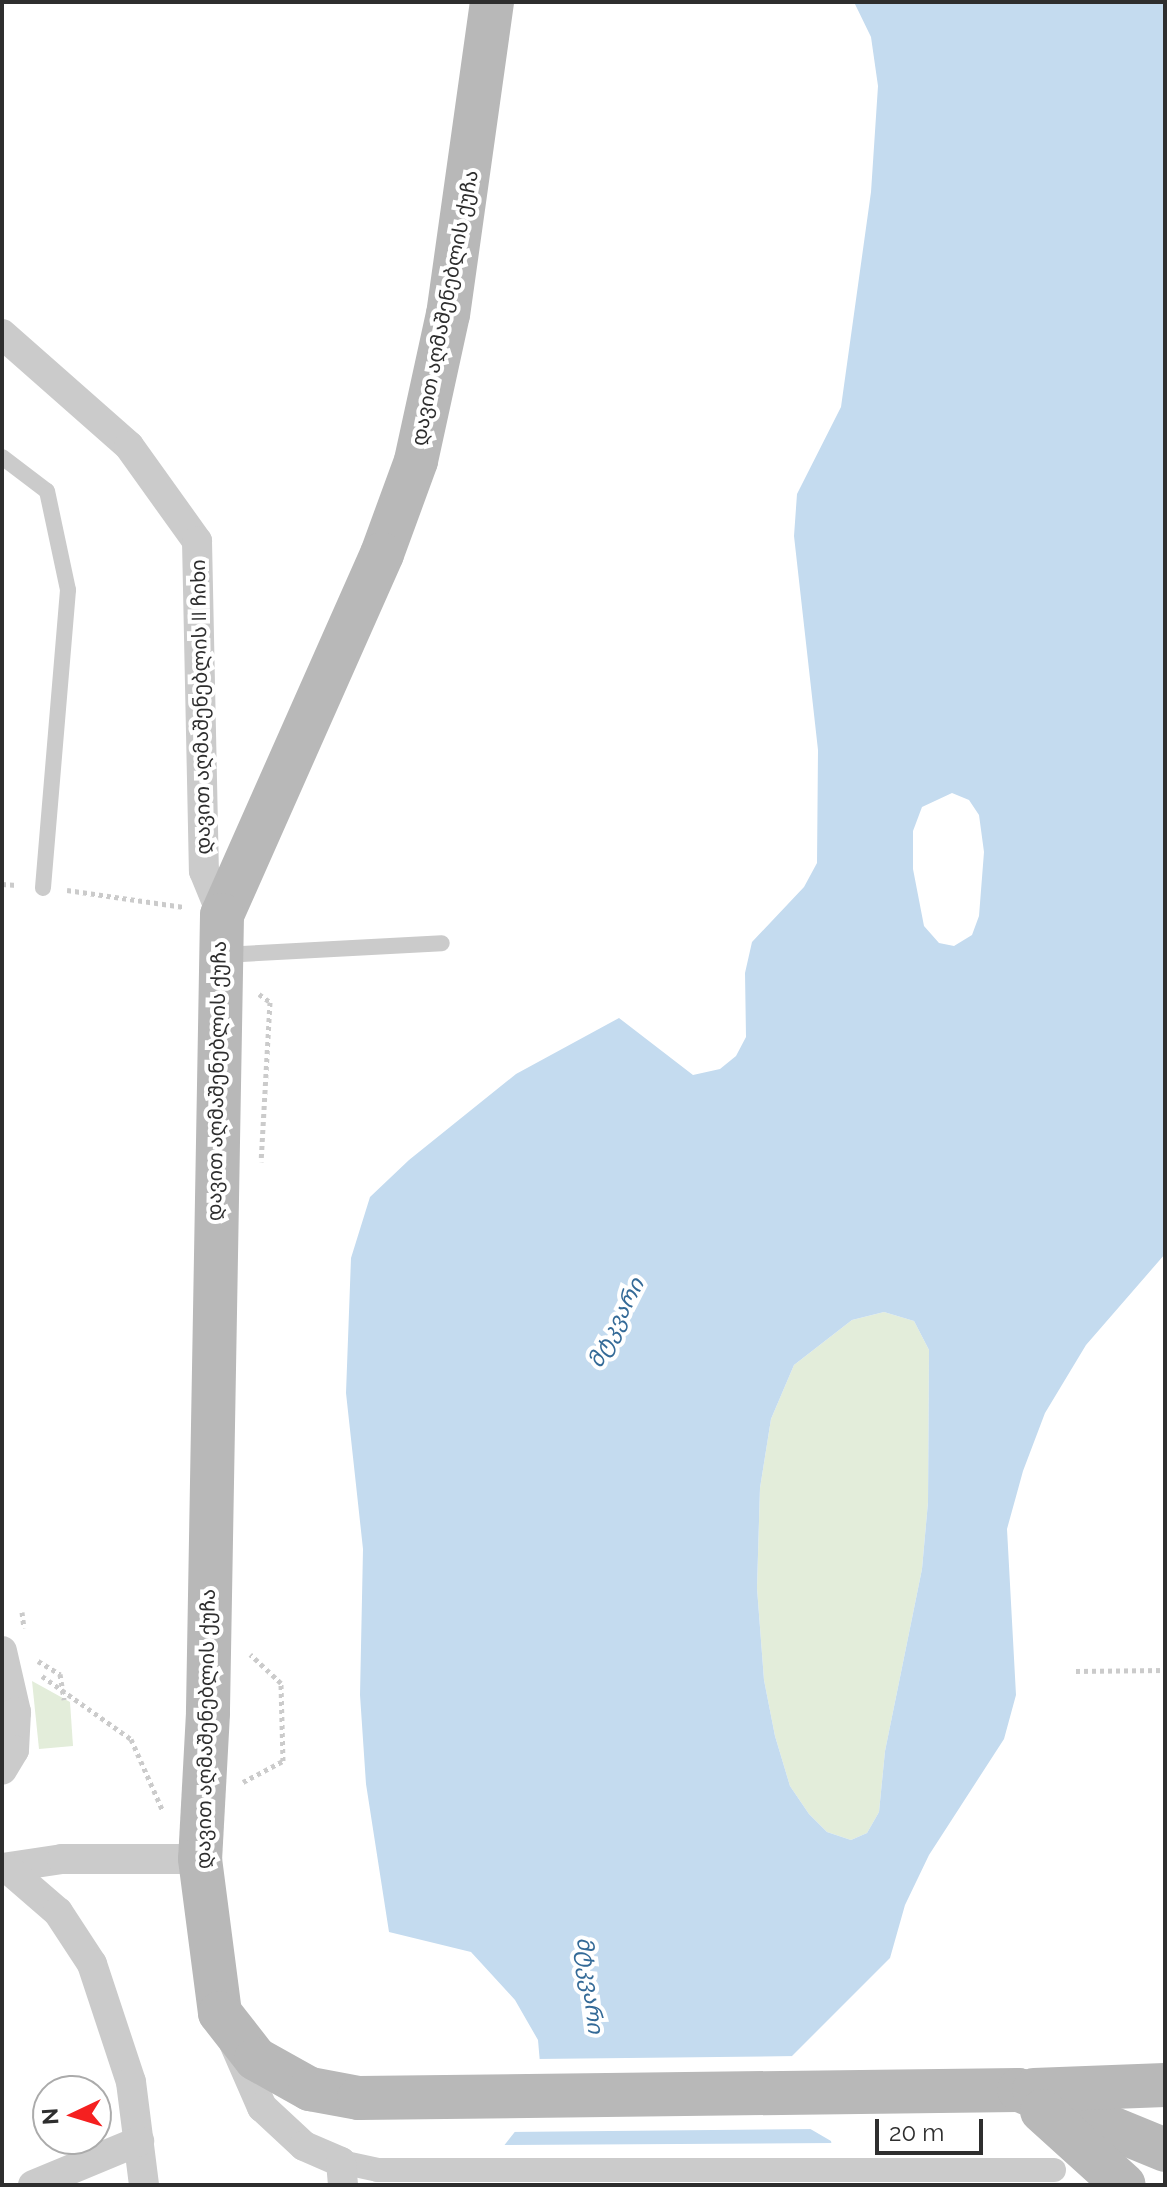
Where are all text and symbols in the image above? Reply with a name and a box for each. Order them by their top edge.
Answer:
street label: დავით აღმაშენებლის ქუჩა [406,168,484,448]
street label: დავით აღმაშენებლის II ჩიხი [186,559,216,855]
street label: დავით აღმაშენებლის ქუჩა [203,941,231,1221]
water label: მტკვარი [582,1274,650,1372]
street label: დავით აღმაშენებლის ქუჩა [192,1589,220,1869]
water label: მტკვარი [571,1935,609,2035]
north arrow [32,2075,112,2155]
scale bar [879,2103,987,2153]
text: N [36,2107,64,2126]
text: 20 m [889,2118,944,2147]

